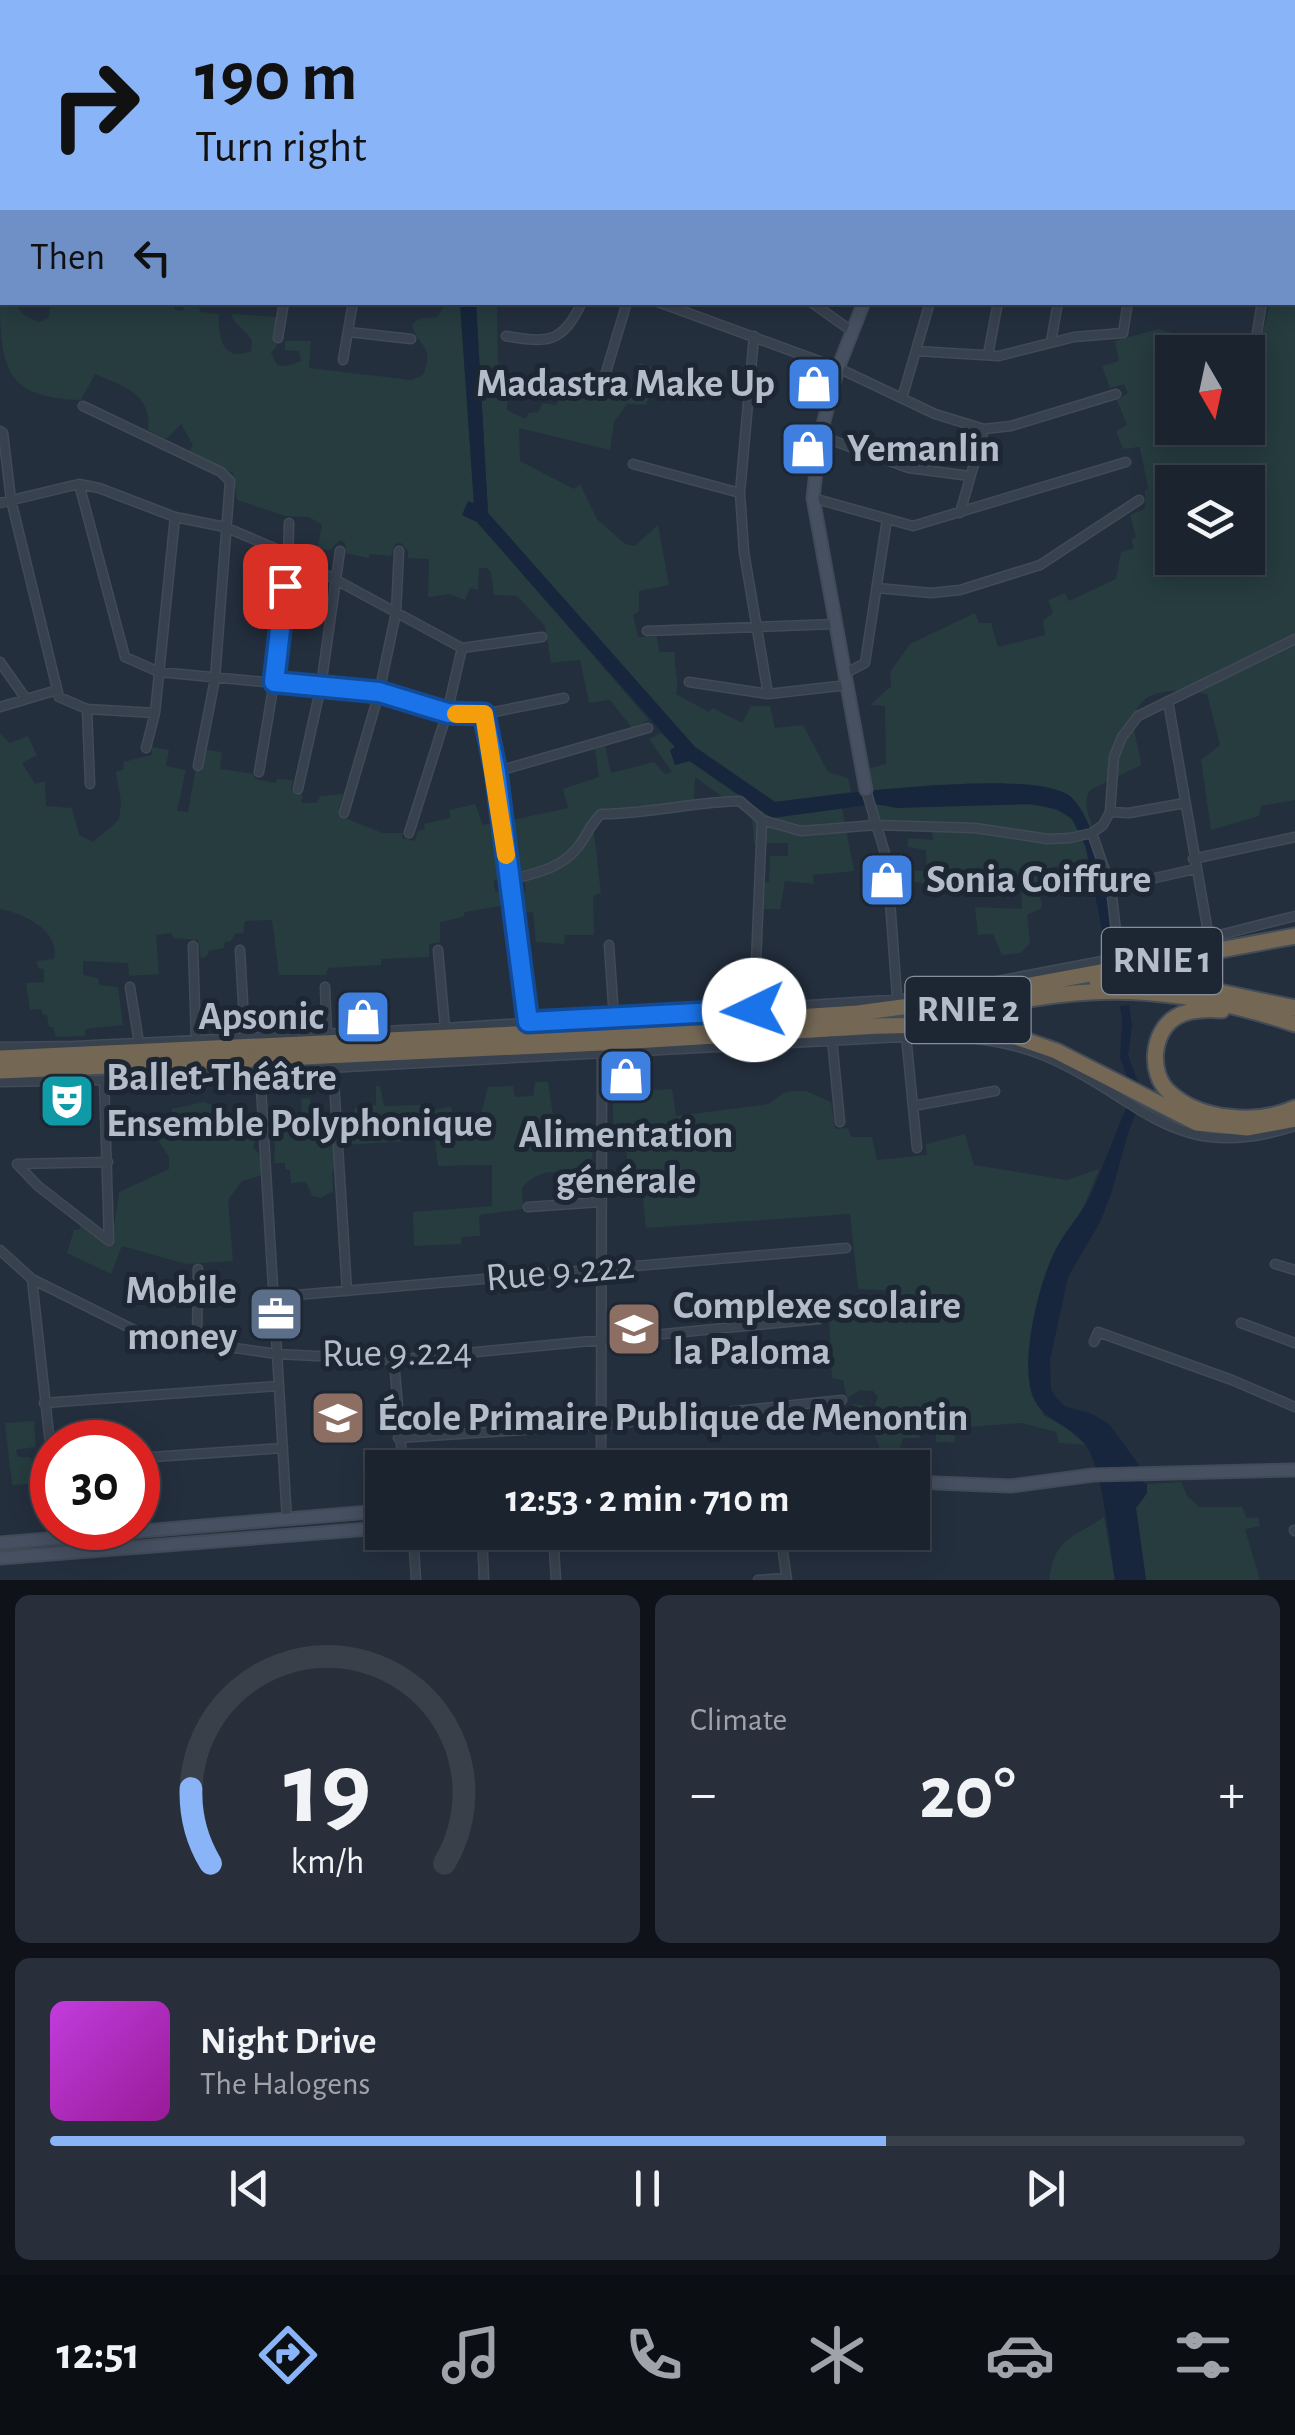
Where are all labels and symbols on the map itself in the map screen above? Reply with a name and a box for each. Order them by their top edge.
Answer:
north arrow [1155,335,1265,445]
shop icon: Madastra Make Up [784,354,844,414]
place label: Madastra Make Up [476,364,775,404]
shop icon: Yemanlin [778,419,838,479]
place label: Yemanlin [847,429,1000,469]
pin [243,544,328,629]
shop icon: Sonia Coiffure [857,850,917,910]
place label: Sonia Coiffure [926,860,1151,900]
road number: RNIE 1 [1102,928,1222,994]
position arrow [702,958,806,1062]
road number: RNIE 2 [906,977,1030,1043]
shop icon: Apsonic [333,987,393,1047]
place label: Apsonic [198,997,324,1037]
shop icon: Alimentation générale [596,1046,656,1106]
place label: Ballet-Théâtre Ensemble Polyphonique [106,1058,493,1144]
theatre icon: Ballet-Théâtre Ensemble Polyphonique [37,1071,97,1131]
place label: Alimentation générale [518,1115,734,1201]
street label: Rue 9.222 [484,1246,636,1298]
place label: Mobile money [125,1271,237,1357]
office icon: Mobile money [246,1284,306,1344]
place label: Complexe scolaire la Paloma [673,1286,961,1372]
school or university icon: Complexe scolaire la Paloma [604,1299,664,1359]
street label: Rue 9.224 [321,1332,473,1374]
school or university icon: École Primaire Publique de Menontin [308,1388,368,1448]
place label: École Primaire Publique de Menontin [377,1394,968,1438]
speed limit sign: 30 [30,1420,160,1550]

